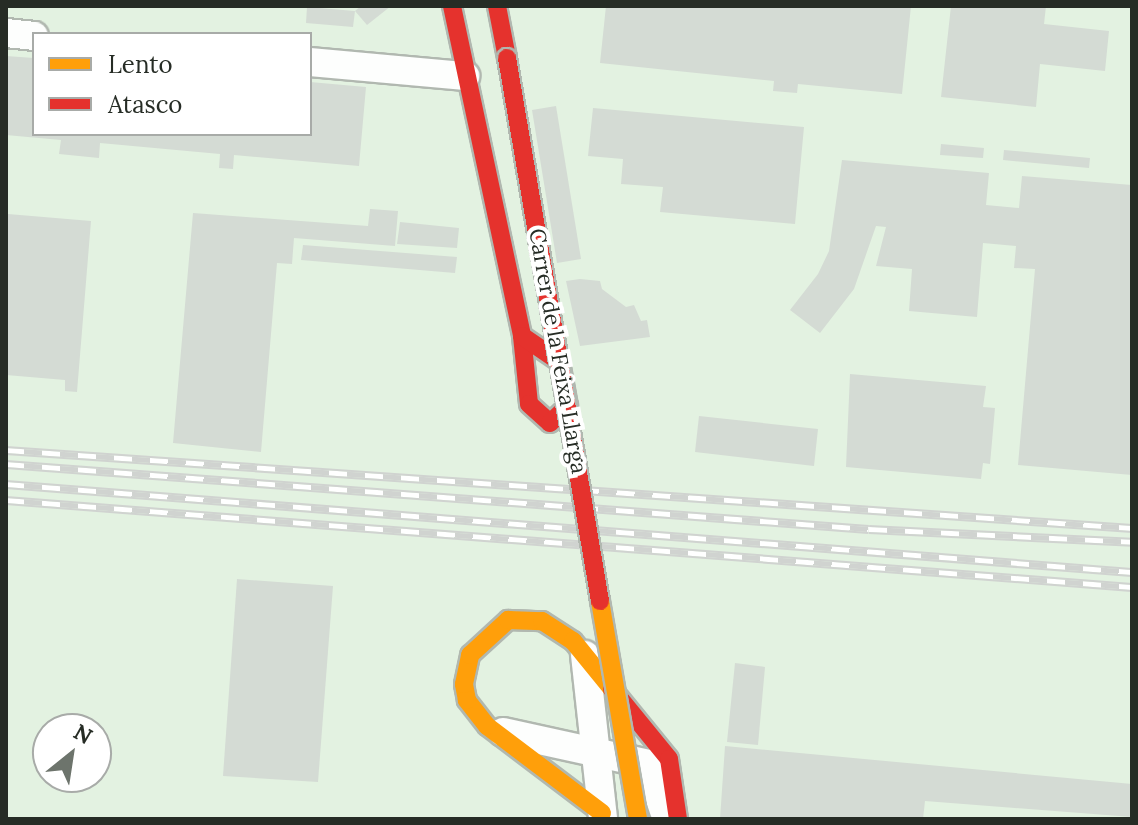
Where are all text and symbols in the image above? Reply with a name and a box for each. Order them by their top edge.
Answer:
legend [32,32,312,136]
text: Lento [108,49,173,80]
text: Atasco [108,89,182,120]
street label: Carrer de la Feixa Llarga [523,226,593,476]
north arrow [32,713,112,793]
text: N [69,718,97,750]

